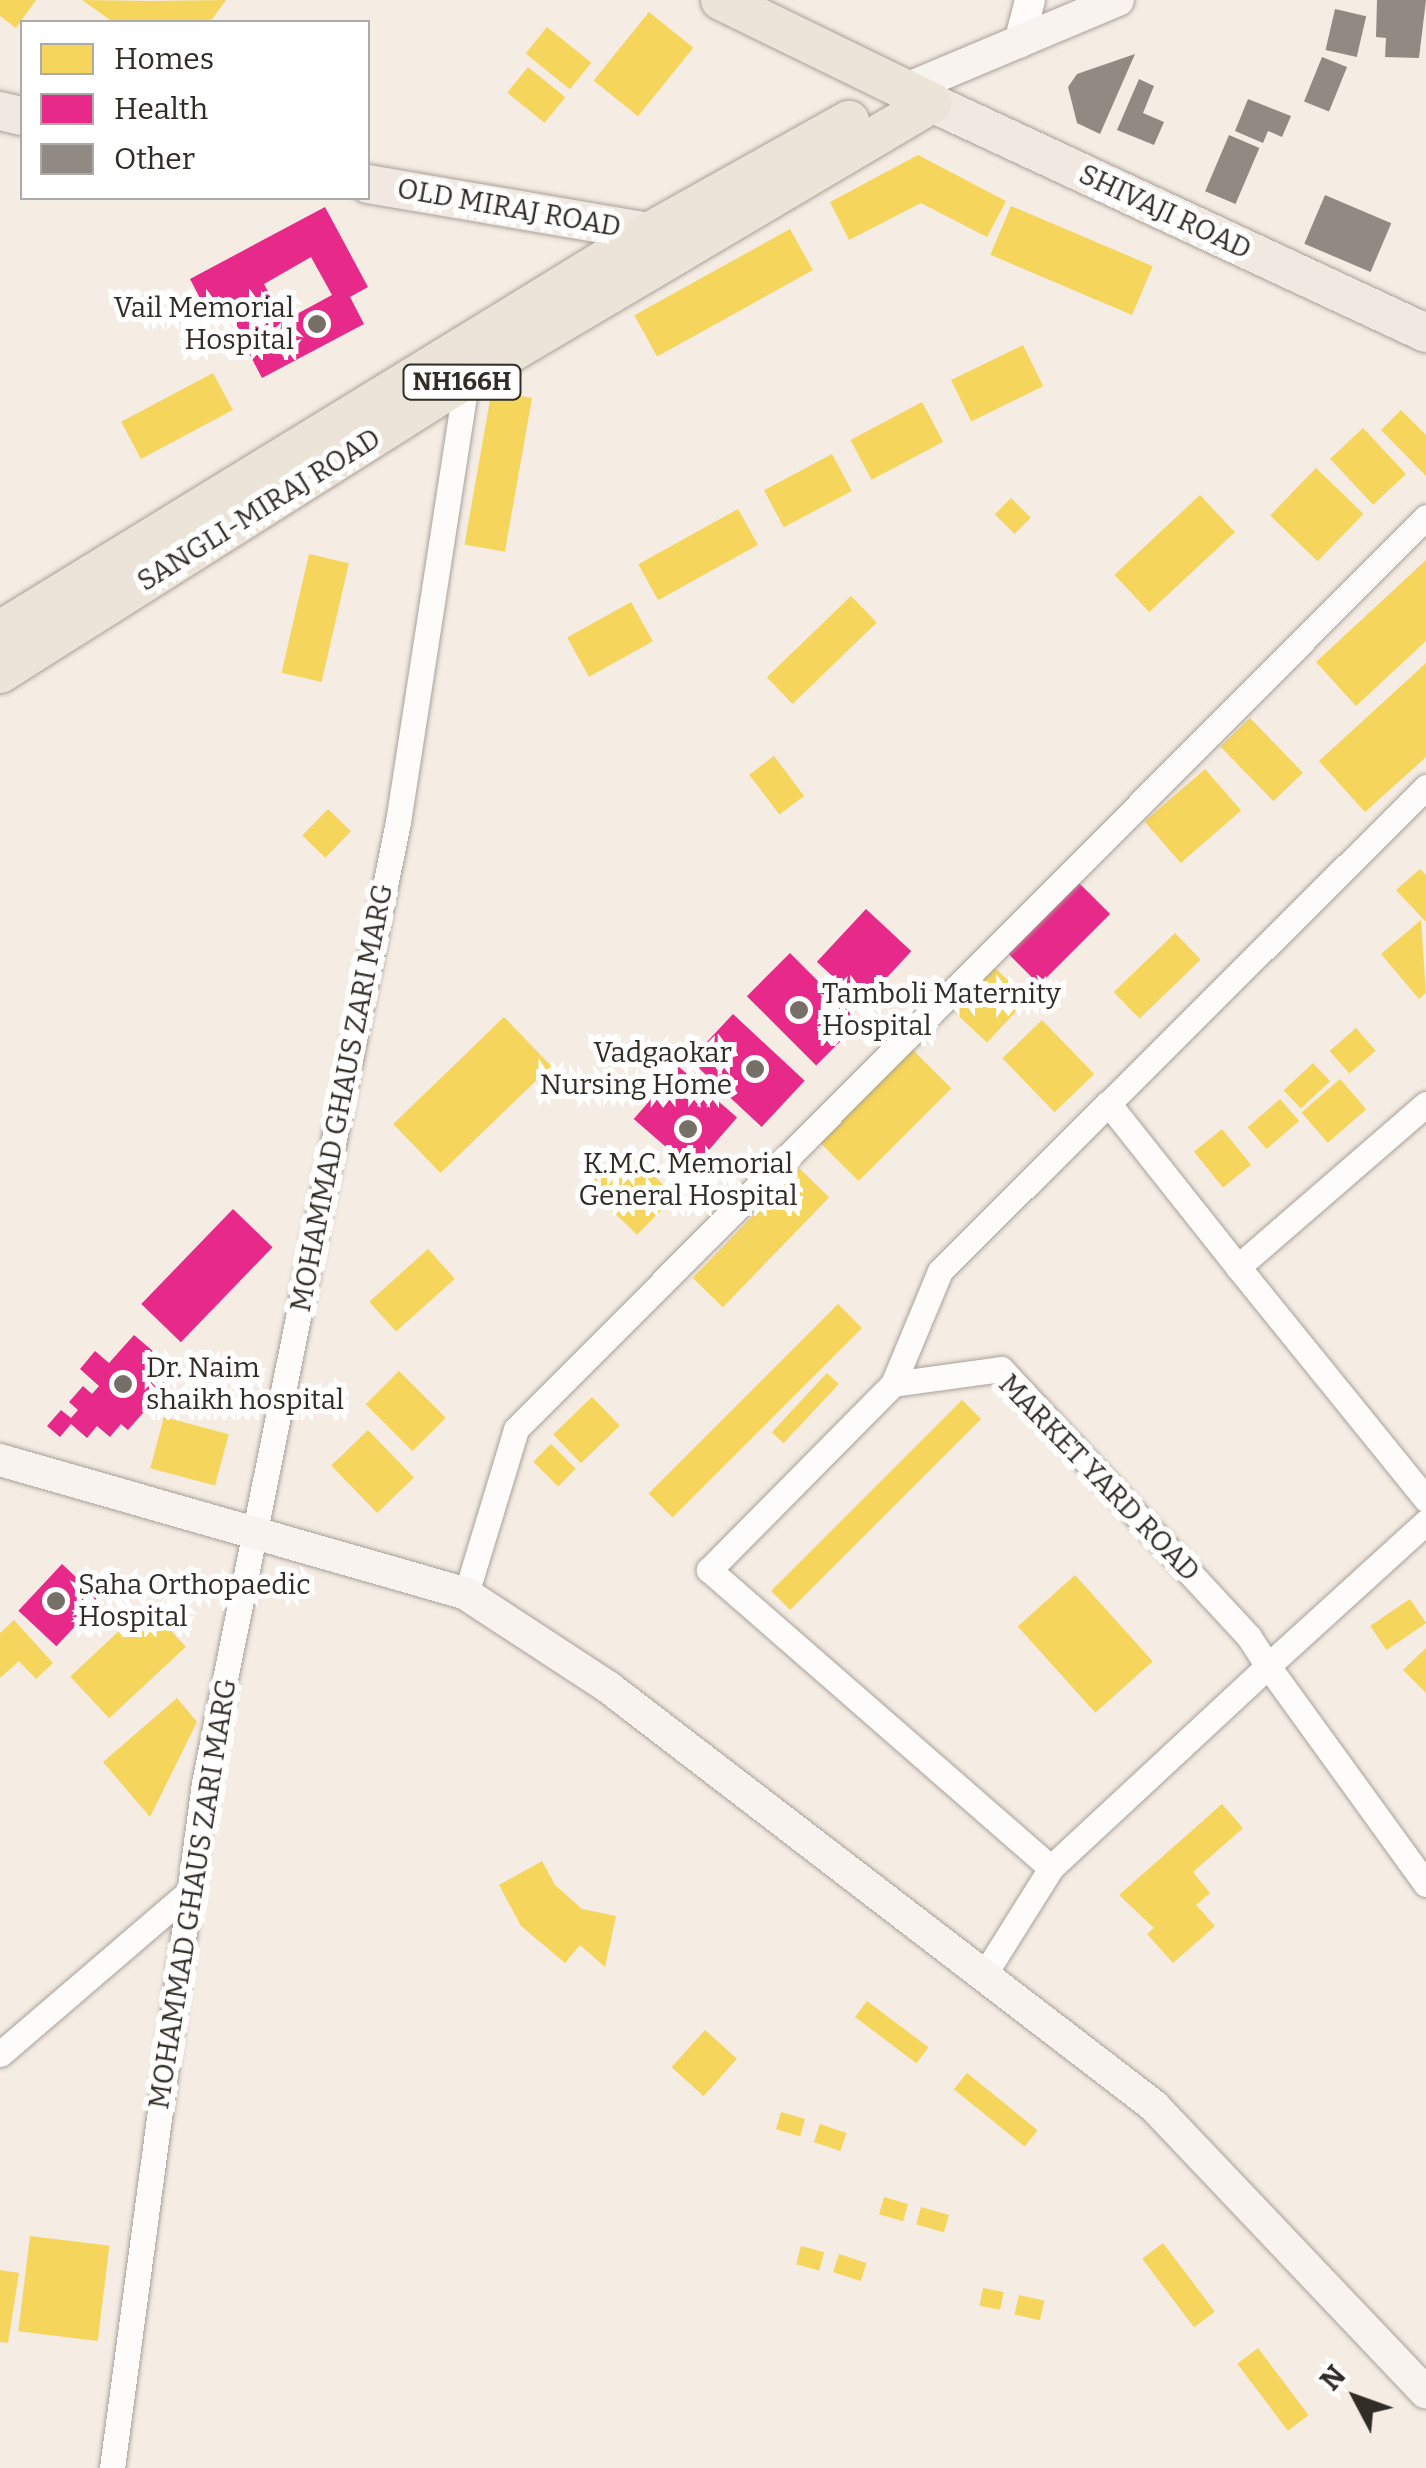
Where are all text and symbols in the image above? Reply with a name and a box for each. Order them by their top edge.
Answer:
legend [20,20,370,200]
text: Homes [114,41,214,77]
text: Health [114,91,208,127]
text: Other [114,141,195,177]
street label: SHIVAJI ROAD [1074,158,1256,266]
street label: OLD MIRAJ ROAD [395,172,623,244]
place label: Vail Memorial Hospital [114,291,294,357]
marker: Vail Memorial Hospital [304,311,330,337]
road number: NH166H [402,362,522,402]
street label: SANGLI-MIRAJ ROAD [131,422,387,598]
street label: MOHAMMAD GHAUS ZARI MARG [284,881,400,1315]
place label: Tamboli Maternity Hospital [822,977,1061,1043]
marker: Tamboli Maternity Hospital [786,997,812,1023]
place label: Vadgaokar Nursing Home [540,1036,732,1102]
marker: Vadgaokar Nursing Home [742,1056,768,1082]
marker: K.M.C. Memorial General Hospital [675,1116,701,1142]
place label: K.M.C. Memorial General Hospital [579,1147,797,1213]
place label: Dr. Naim shaikh hospital [146,1351,344,1417]
street label: MARKET YARD ROAD [992,1368,1206,1588]
marker: Dr. Naim shaikh hospital [110,1371,136,1397]
place label: Saha Orthopaedic Hospital [78,1568,311,1634]
marker: Saha Orthopaedic Hospital [43,1588,69,1614]
street label: MOHAMMAD GHAUS ZARI MARG [142,1677,244,2111]
north arrow [1306,2348,1406,2448]
text: N [1313,2359,1353,2397]

